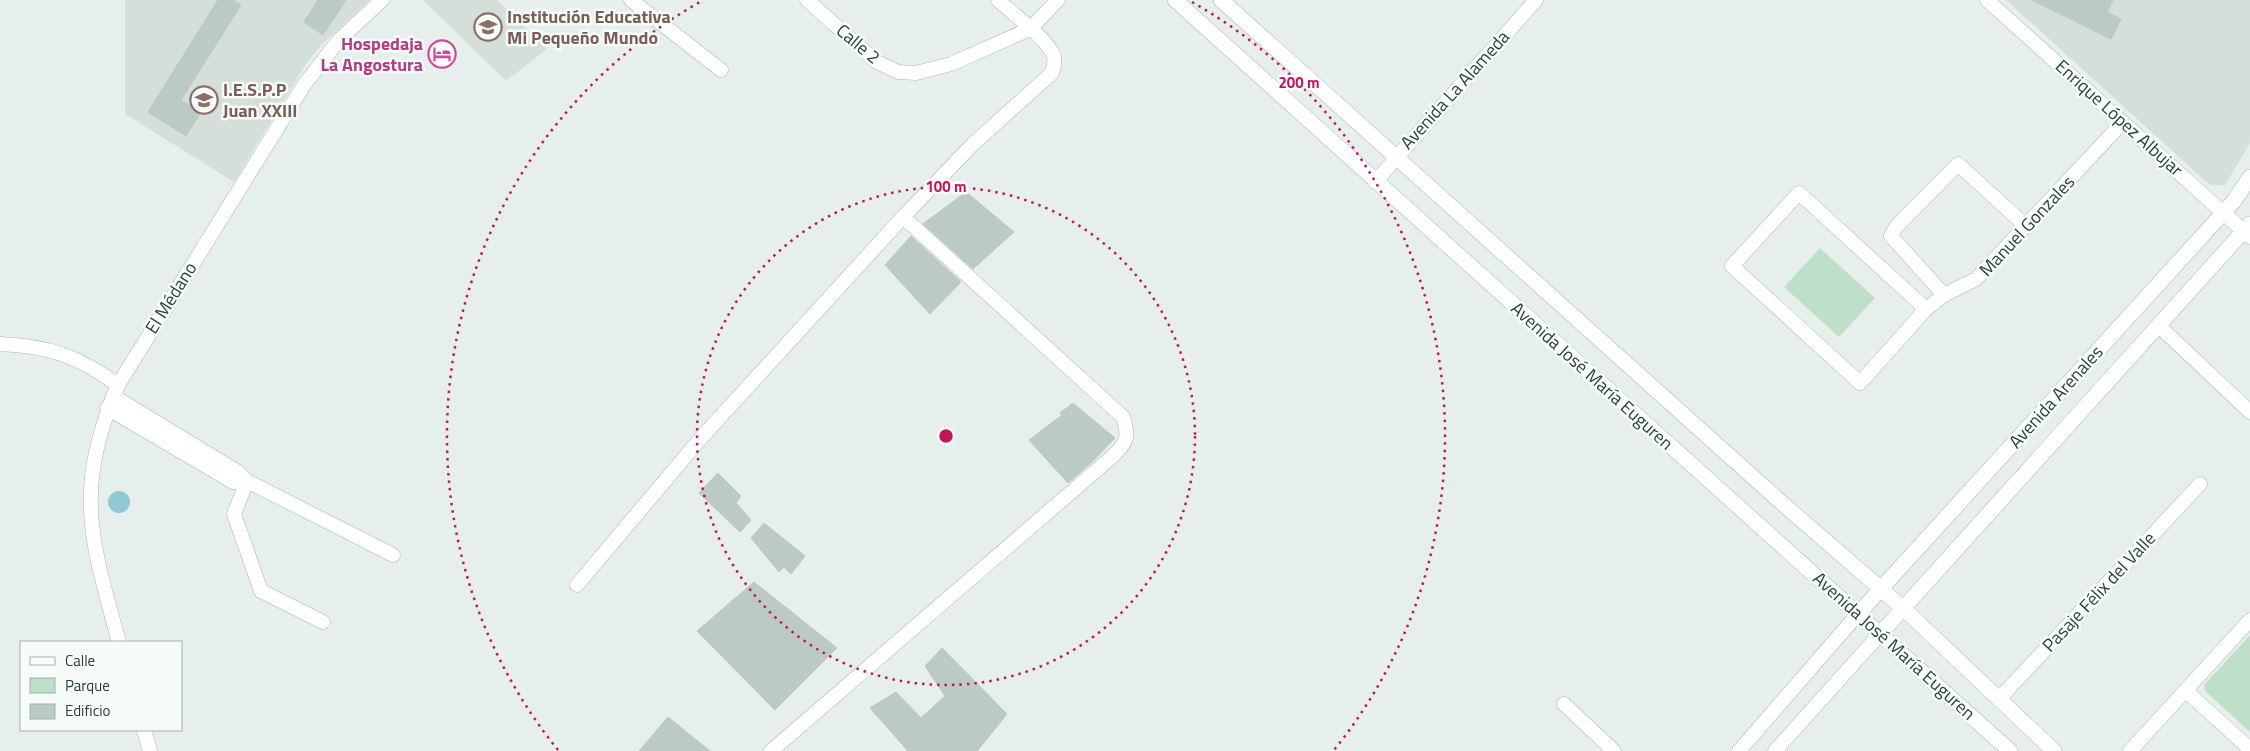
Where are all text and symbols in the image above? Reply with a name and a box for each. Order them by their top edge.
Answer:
place label: Institución Educativa Mi Pequeño Mundo [507,3,671,51]
school or university icon: Institución Educativa Mi Pequeño Mundo [473,12,503,42]
street label: Calle 2 [830,17,886,70]
street label: Avenida La Alameda [1394,24,1516,155]
place label: Hospedaja La Angostura [320,30,423,78]
hotel icon: Hospedaja La Angostura [427,39,457,69]
street label: Enrique López Albujar [2049,53,2189,182]
text: 200 m [1278,71,1320,94]
place label: I.E.S.P.P Juan XXIII [223,76,297,124]
school or university icon: I.E.S.P.P Juan XXIII [189,85,219,115]
street label: Manuel Gonzales [1973,169,2081,282]
text: 100 m [925,175,967,198]
street label: El Médano [138,257,203,339]
street label: Avenida José María Euguren [1505,295,1680,456]
street label: Avenida Arenales [2002,339,2109,454]
centre of rings [937,427,955,445]
street label: Pasaje Félix del Valle [2036,526,2162,658]
street label: Avenida José María Euguren [1807,565,1982,726]
legend [20,641,182,731]
text: Calle [65,649,95,672]
text: Parque [65,674,110,697]
text: Edificio [65,699,110,722]

